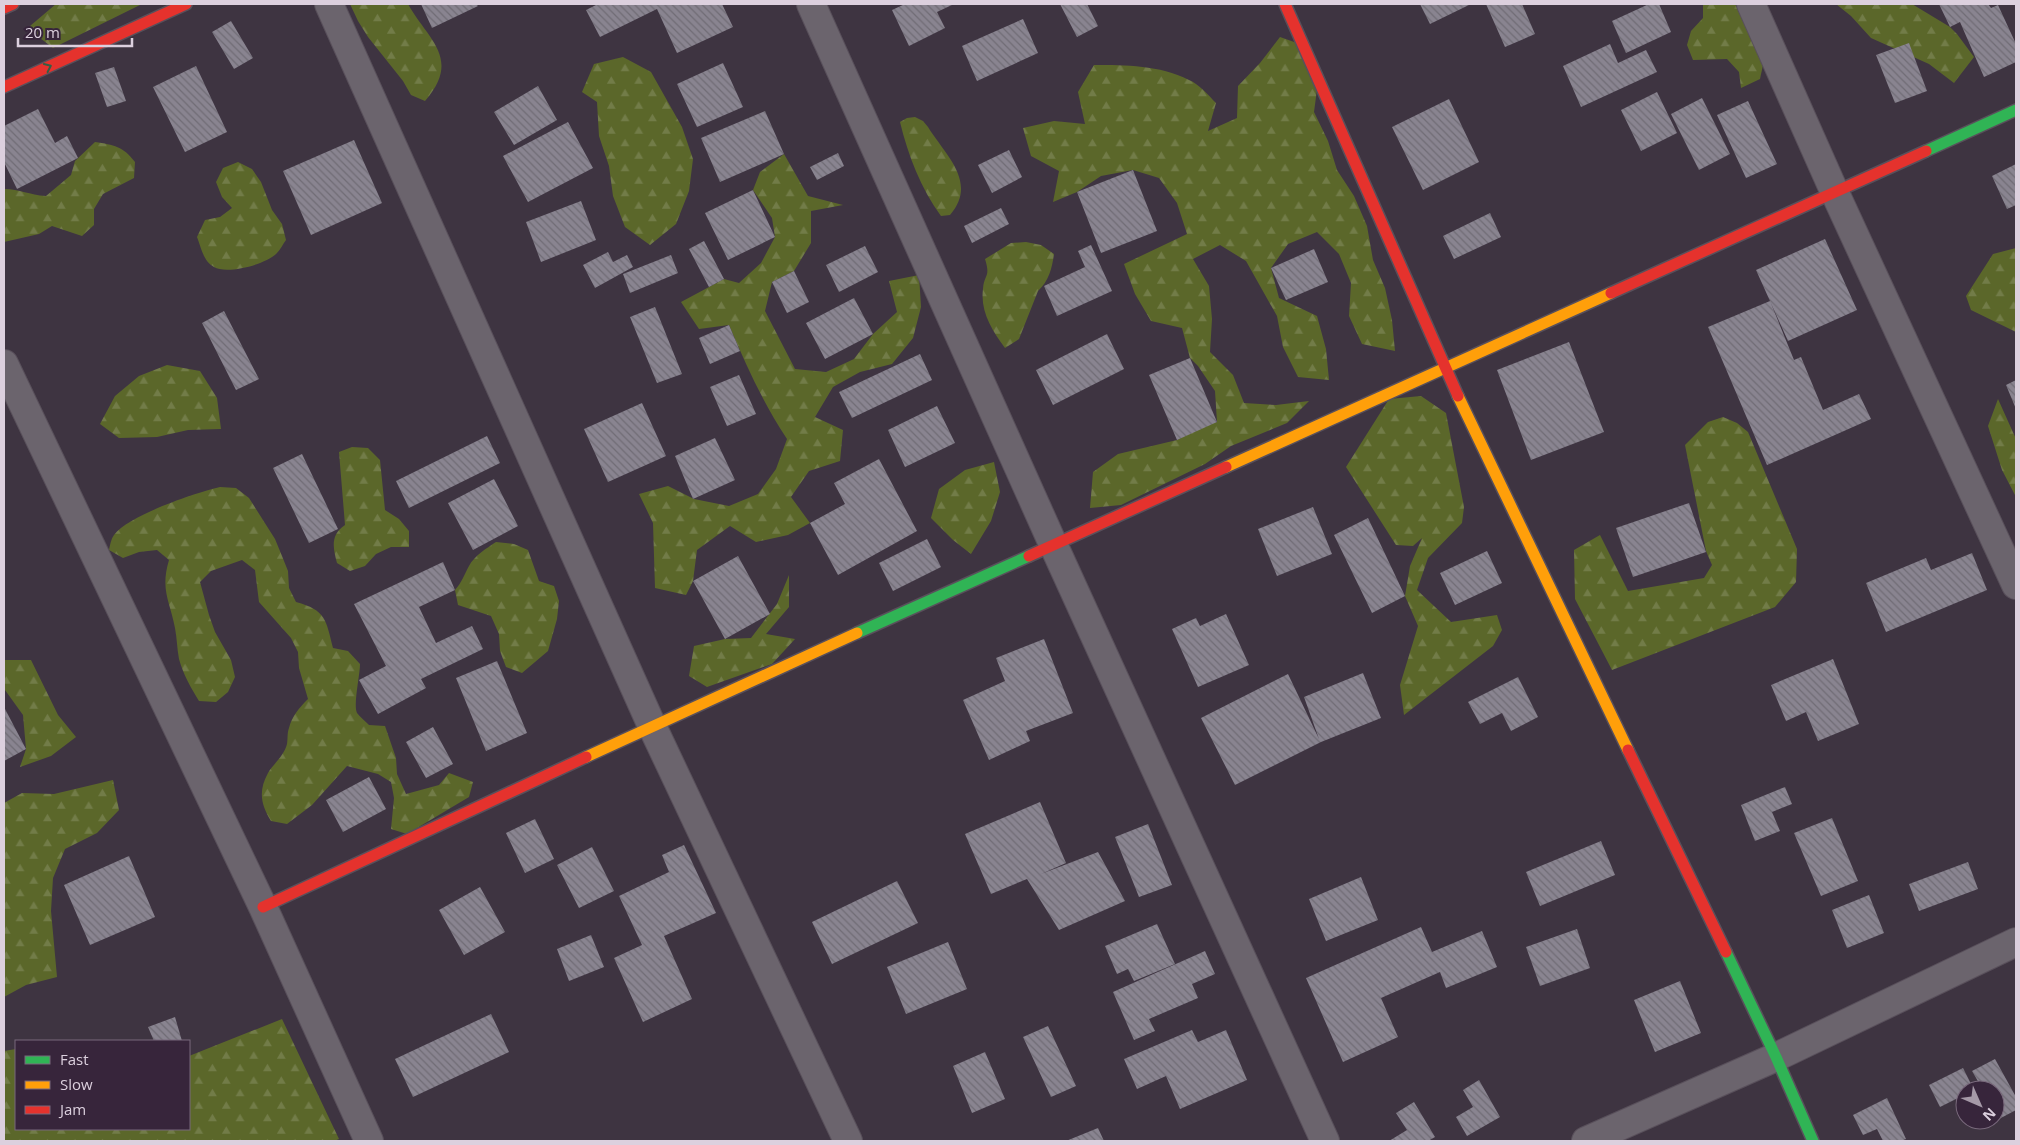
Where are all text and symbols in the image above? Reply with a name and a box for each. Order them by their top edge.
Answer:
scale bar [18,15,131,47]
text: 20 m [25,22,60,42]
one-way arrow [43,63,52,73]
legend [15,1040,190,1130]
text: Fast [60,1049,89,1069]
text: Slow [60,1074,93,1094]
north arrow [1955,1080,2005,1130]
text: Jam [58,1099,86,1119]
text: N [1979,1104,2000,1125]

